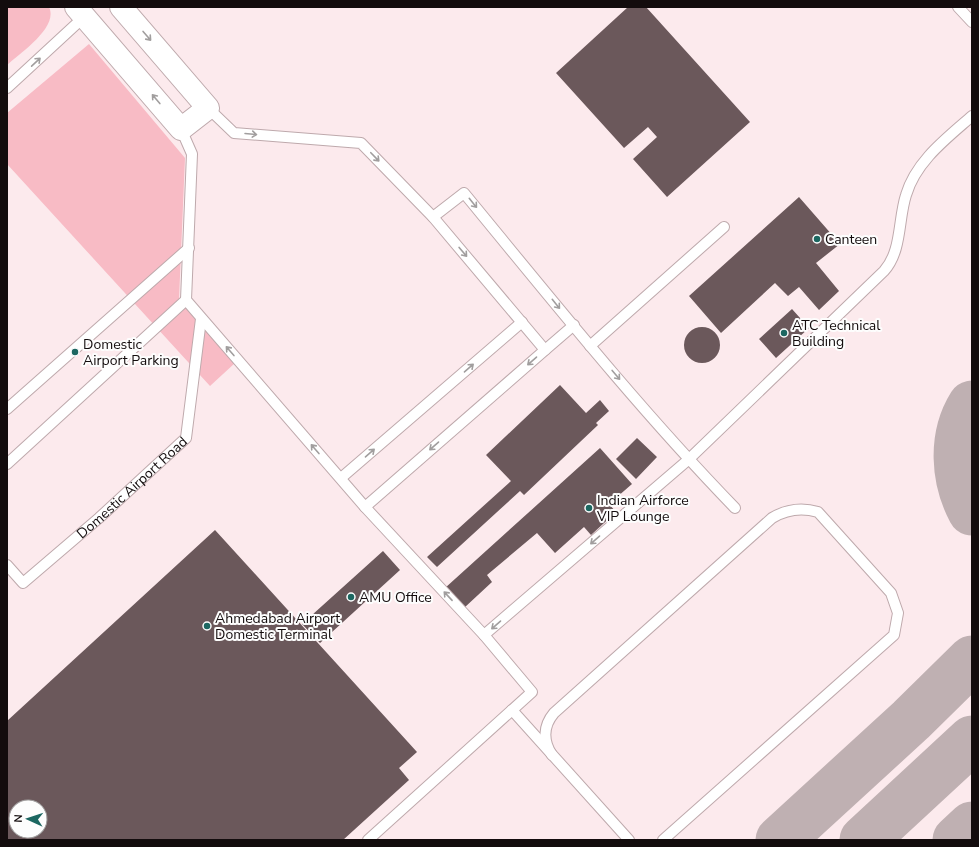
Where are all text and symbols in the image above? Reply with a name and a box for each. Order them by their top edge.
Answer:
one-way arrow [142,31,151,42]
one-way arrow [31,57,41,66]
one-way arrow [152,95,161,105]
one-way arrow [244,131,257,138]
one-way arrow [370,152,380,162]
one-way arrow [469,198,478,209]
place label: Canteen [825,230,877,249]
marker: Canteen [812,234,822,244]
one-way arrow [459,247,468,258]
one-way arrow [551,298,560,309]
place label: ATC Technical Building [792,316,881,351]
marker: ATC Technical Building [779,328,789,338]
place label: Domestic Airport Parking [83,335,179,370]
one-way arrow [225,346,234,356]
marker: Domestic Airport Parking [70,347,80,357]
one-way arrow [527,356,537,366]
one-way arrow [464,363,474,372]
one-way arrow [611,370,620,381]
street label: Domestic Airport Road [72,432,191,543]
one-way arrow [429,442,439,451]
one-way arrow [311,444,320,454]
one-way arrow [365,448,376,457]
place label: Indian Airforce VIP Lounge [596,491,689,526]
marker: Indian Airforce VIP Lounge [584,503,594,513]
one-way arrow [590,536,600,545]
place label: AMU Office [359,588,432,607]
one-way arrow [443,591,453,601]
marker: AMU Office [346,592,356,602]
place label: Ahmedabad Airport Domestic Terminal [215,609,340,644]
one-way arrow [491,620,501,629]
marker: Ahmedabad Airport Domestic Terminal [202,621,212,631]
north arrow [8,799,48,839]
text: N [11,814,26,823]

